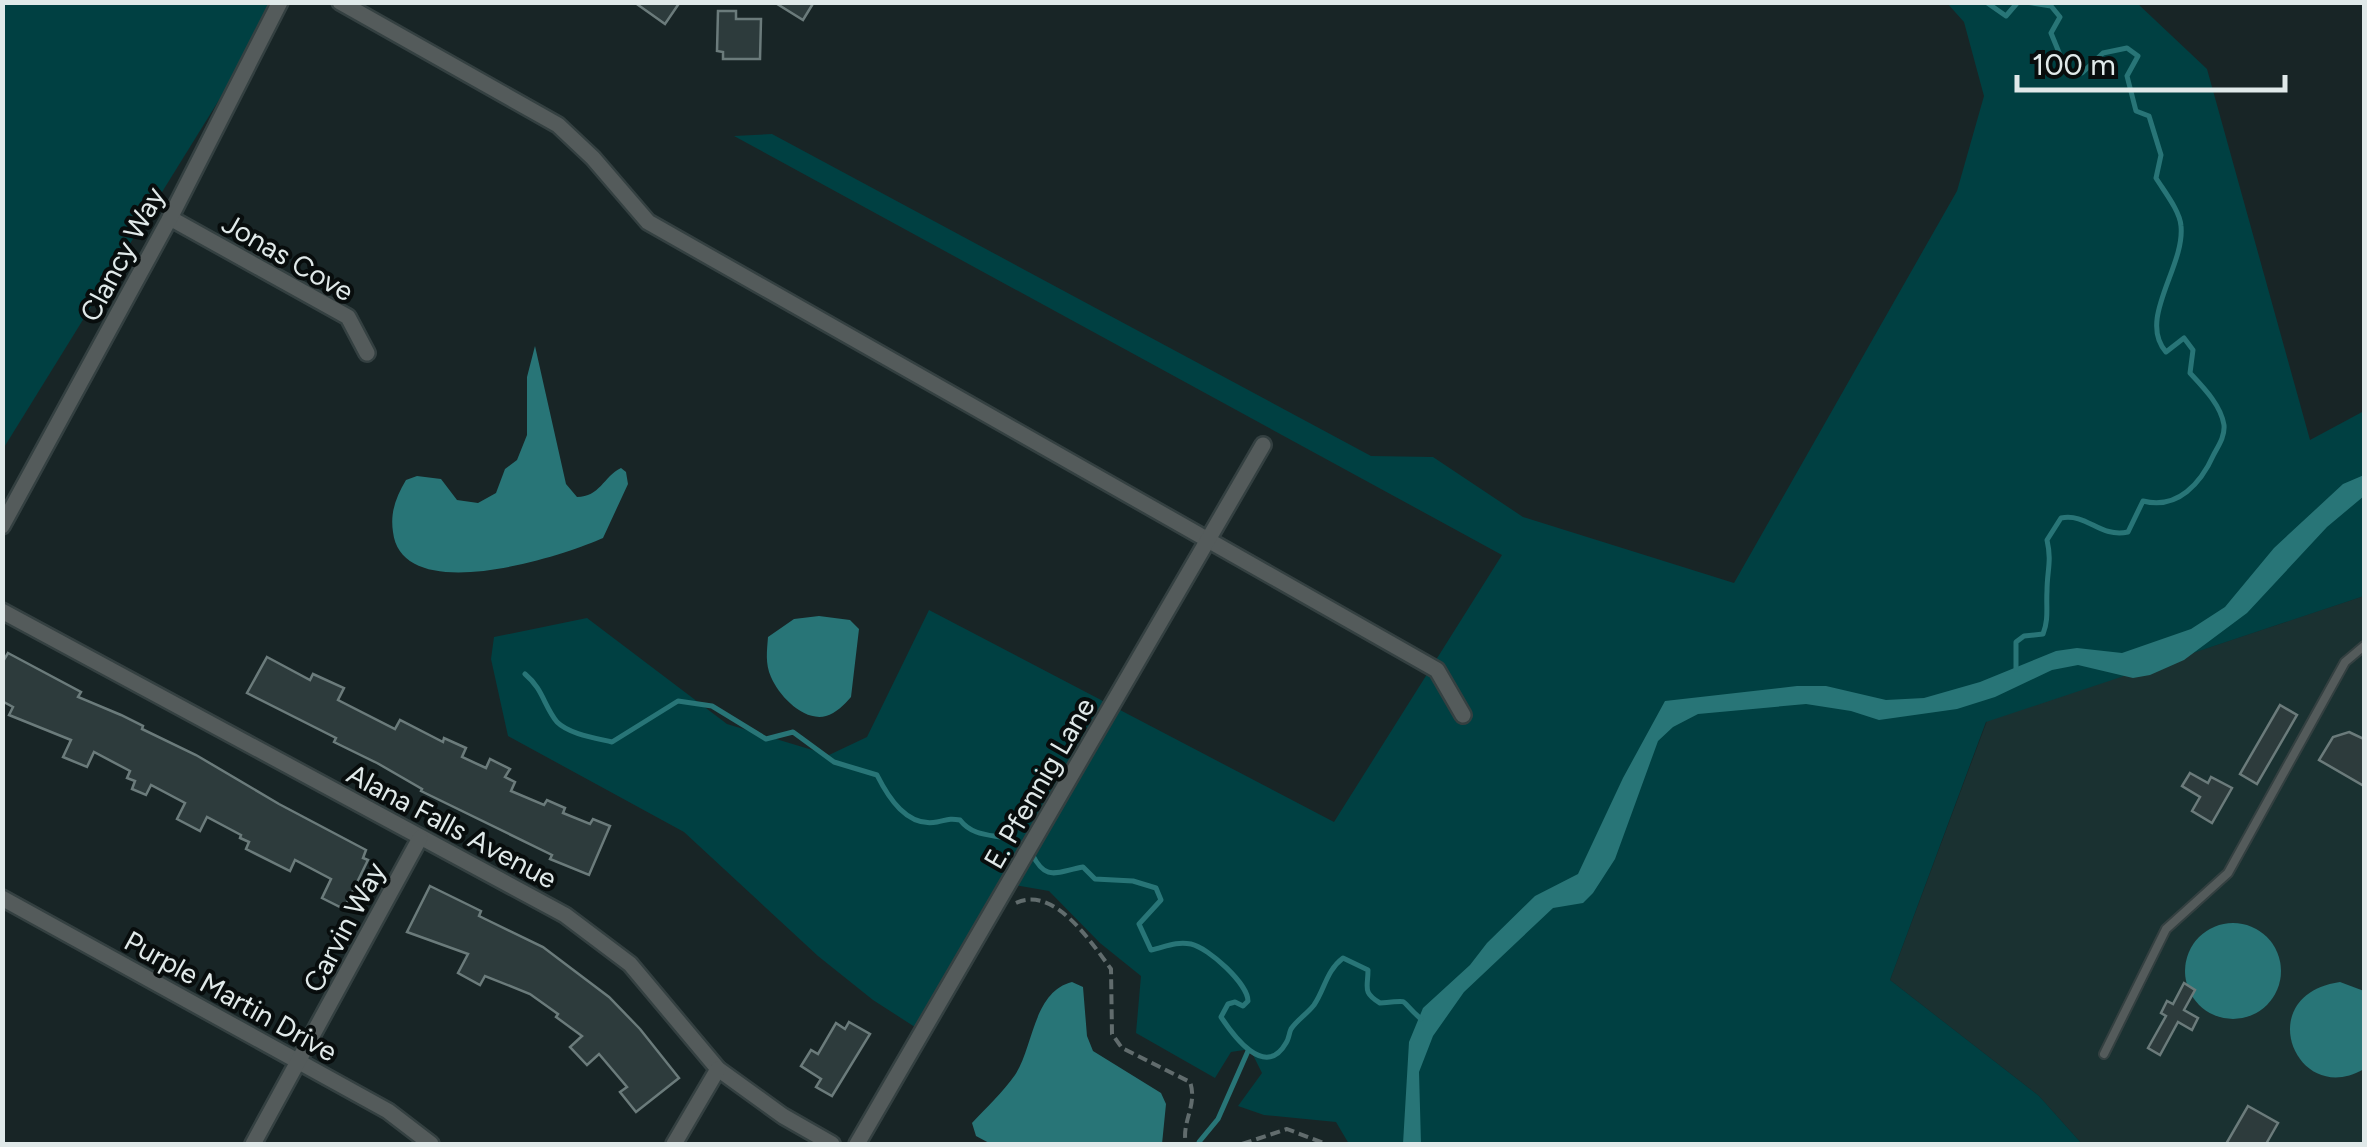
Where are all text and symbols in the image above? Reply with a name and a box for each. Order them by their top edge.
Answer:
scale bar [2017,30,2284,92]
text: 100 m [2032,46,2116,83]
street label: Clancy Way [72,181,172,327]
street label: Jonas Cove [216,206,360,308]
street label: E. Pfennig Lane [976,691,1102,875]
street label: Alana Falls Avenue [341,756,563,896]
street label: Carvin Way [296,856,392,998]
street label: Purple Martin Drive [119,923,343,1069]

